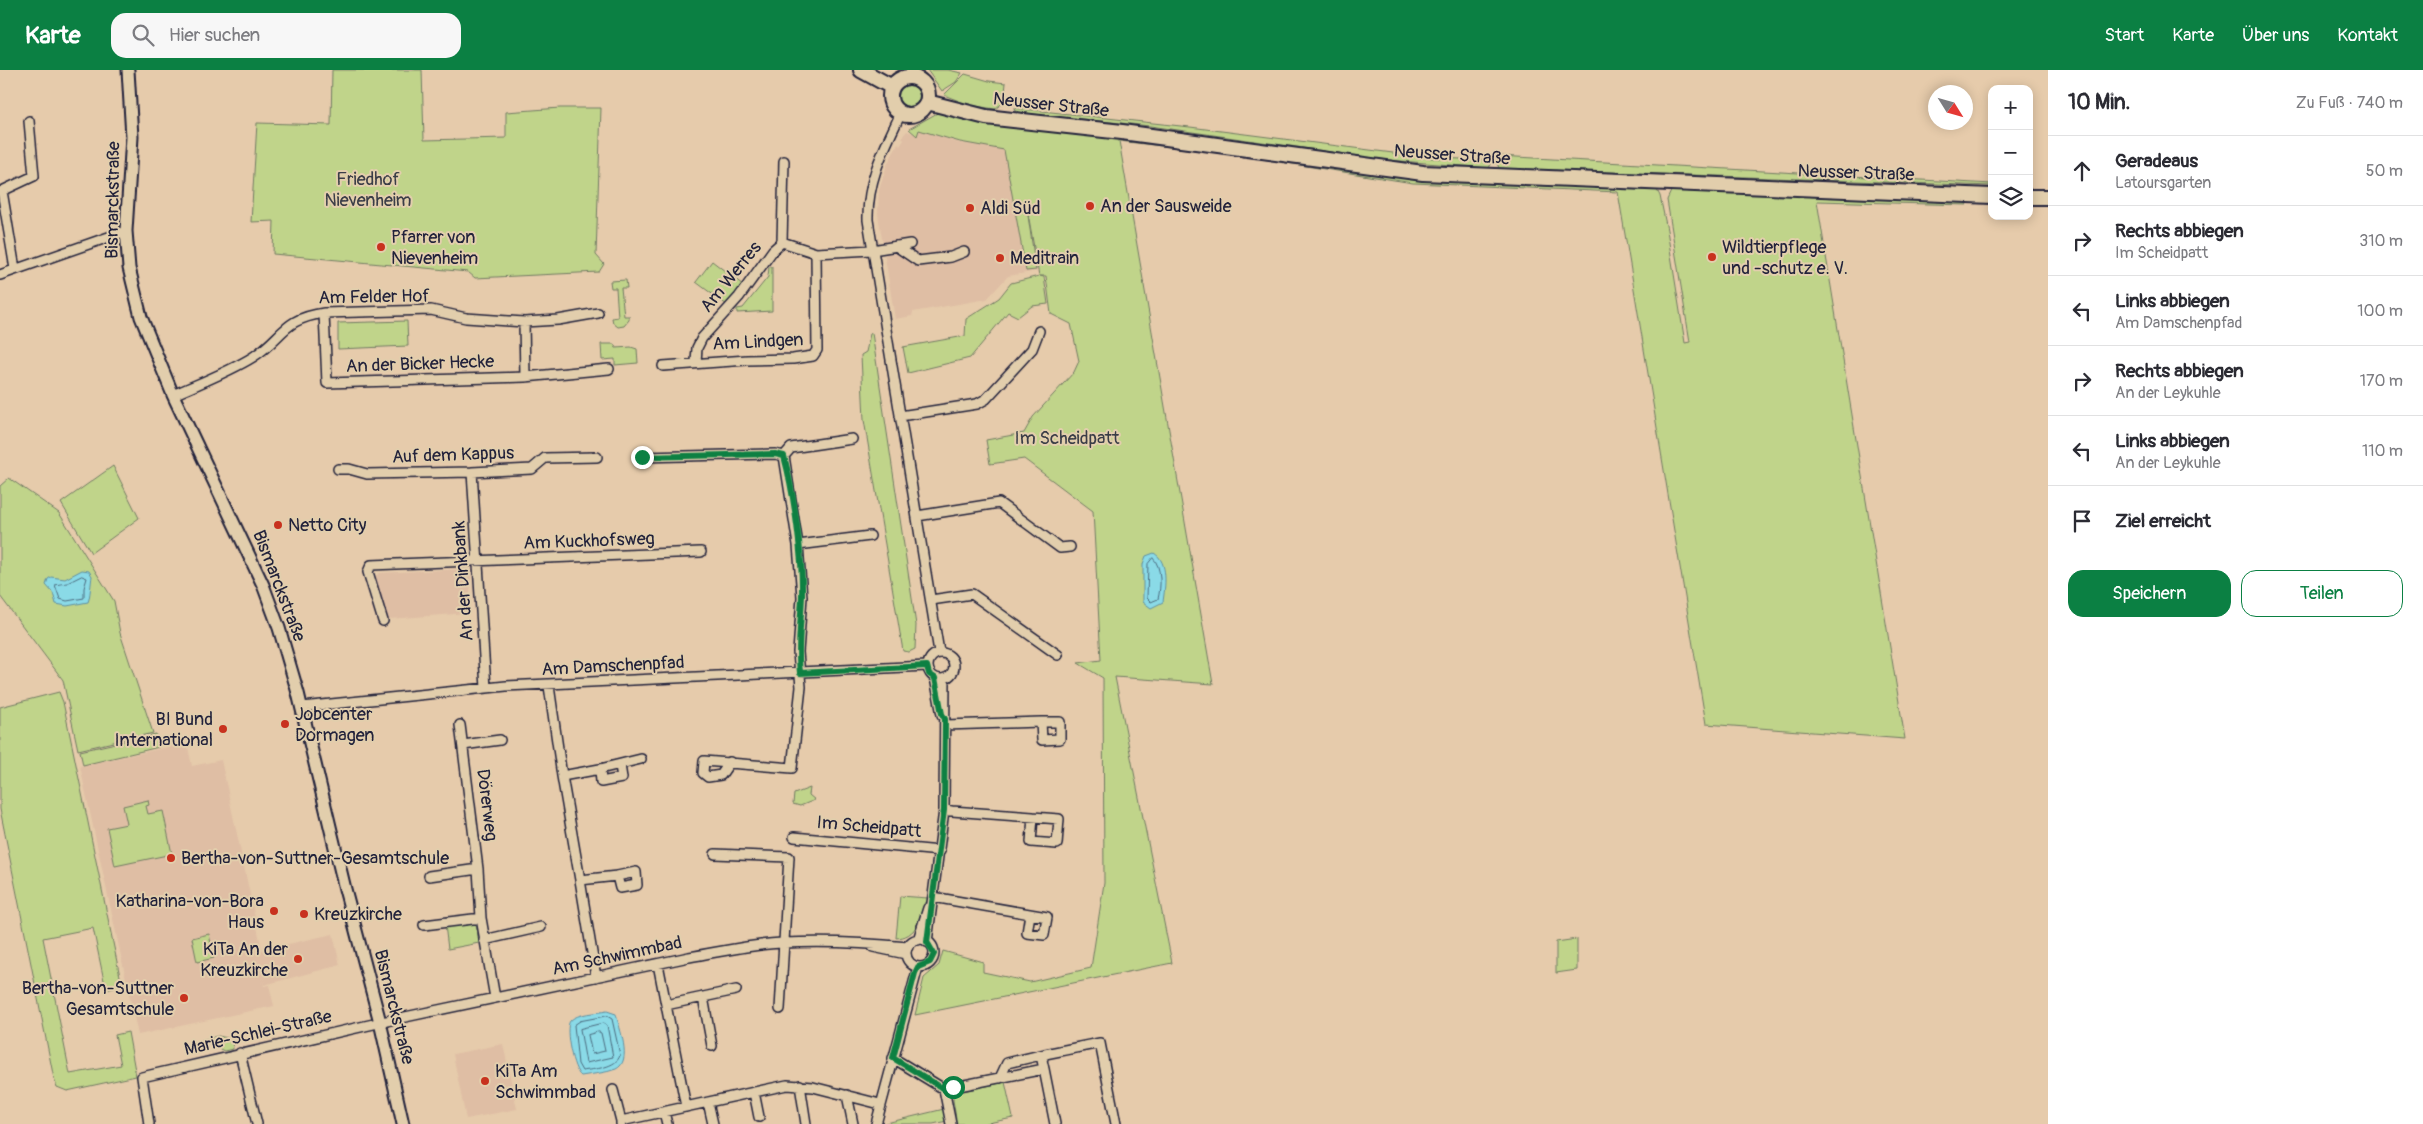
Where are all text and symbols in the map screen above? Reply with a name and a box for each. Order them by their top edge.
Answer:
search box [111,13,461,58]
text: Karte [25,21,81,50]
icon: search [129,21,157,49]
text: Hier suchen [169,23,260,47]
text: Start [2104,24,2144,47]
text: Karte [2172,24,2214,47]
text: Über uns [2242,24,2309,47]
text: Kontakt [2337,24,2398,47]
north arrow [1928,85,1973,130]
map controls [1988,85,2033,220]
button: + [1988,85,2033,130]
street label: Neusser Straße [992,87,1110,123]
text: 10 Min. [2068,89,2130,116]
text: Zu Fuß · 740 m [2296,93,2403,113]
button: − [1988,130,2033,175]
street label: Neusser Straße [1393,139,1511,171]
street label: Bismarckstraße [100,141,126,259]
text: Geradeaus [2115,149,2198,173]
icon: ahead [2068,157,2096,185]
street label: Neusser Straße [1797,159,1915,187]
text: 50 m [2366,161,2403,181]
park label: Friedhof Nievenheim [324,168,412,212]
text: Latoursgarten [2115,173,2211,193]
button: layers [1988,175,2033,220]
place label: An der Sausweide [1100,195,1232,218]
place label: Aldi Süd [980,197,1041,220]
marker: An der Sausweide [1084,200,1096,212]
marker: Aldi Süd [964,202,976,214]
text: Rechts abbiegen [2115,219,2244,243]
place label: Pfarrer von Nievenheim [391,226,478,270]
icon: right [2068,227,2096,255]
text: 310 m [2359,231,2403,251]
place label: Wildtierpflege und -schutz e. V. [1722,236,1848,280]
street label: Am Werres [695,237,767,317]
marker: Pfarrer von Nievenheim [375,241,387,253]
text: Im Scheidpatt [2115,243,2208,263]
place label: Meditrain [1010,247,1079,270]
marker: Wildtierpflege und -schutz e. V. [1706,251,1718,263]
marker: Meditrain [994,252,1006,264]
street label: Am Felder Hof [318,285,430,309]
text: Links abbiegen [2115,289,2230,313]
icon: left [2068,297,2096,325]
text: 100 m [2357,301,2403,321]
text: Am Damschenpfad [2115,313,2242,333]
street label: Am Lindgen [712,328,804,356]
street label: An der Bicker Hecke [345,350,495,378]
text: Rechts abbiegen [2115,359,2244,383]
icon: right [2068,367,2096,395]
text: 170 m [2360,371,2403,391]
text: An der Leykuhle [2115,383,2221,403]
park label: Im Scheidpatt [1015,427,1120,450]
text: Links abbiegen [2115,429,2230,453]
icon: left [2068,437,2096,465]
street label: Auf dem Kappus [392,441,514,469]
text: 110 m [2362,441,2403,461]
route end [631,446,654,469]
text: An der Leykuhle [2115,453,2221,473]
icon: arrive [2068,507,2096,535]
text: Ziel erreicht [2115,509,2211,533]
place label: Netto City [288,514,367,537]
marker: Netto City [272,519,284,531]
street label: An der Dinkbank [447,520,479,642]
street label: Bismarckstraße [247,527,311,645]
street label: Am Kuckhofsweg [523,527,655,555]
button: Speichern [2068,570,2231,617]
button: Teilen [2241,570,2403,617]
street label: Am Damschenpfad [541,651,685,681]
place label: Jobcenter Dormagen [295,703,375,747]
place label: BI Bund International [115,708,213,752]
marker: Jobcenter Dormagen [279,718,291,730]
marker: BI Bund International [217,723,229,735]
street label: Dörerweg [471,768,503,842]
street label: Im Scheidpatt [816,811,923,843]
place label: Bertha-von-Suttner-Gesamtschule [181,847,449,870]
marker: Bertha-von-Suttner-Gesamtschule [165,852,177,864]
place label: Katharina-von-Bora Haus [115,890,264,934]
place label: Kreuzkirche [314,903,402,926]
marker: Katharina-von-Bora Haus [268,905,280,917]
marker: Kreuzkirche [298,908,310,920]
street label: Am Schwimmbad [550,931,684,981]
place label: KiTa An der Kreuzkirche [200,938,289,982]
street label: Bismarckstraße [369,947,419,1067]
marker: KiTa An der Kreuzkirche [292,953,304,965]
place label: Bertha-von-Suttner Gesamtschule [22,977,175,1021]
marker: Bertha-von-Suttner Gesamtschule [178,992,190,1004]
street label: Marie-Schlei-Straße [182,1005,334,1061]
place label: KiTa Am Schwimmbad [495,1060,596,1104]
marker: KiTa Am Schwimmbad [479,1075,491,1087]
route start [942,1076,965,1099]

